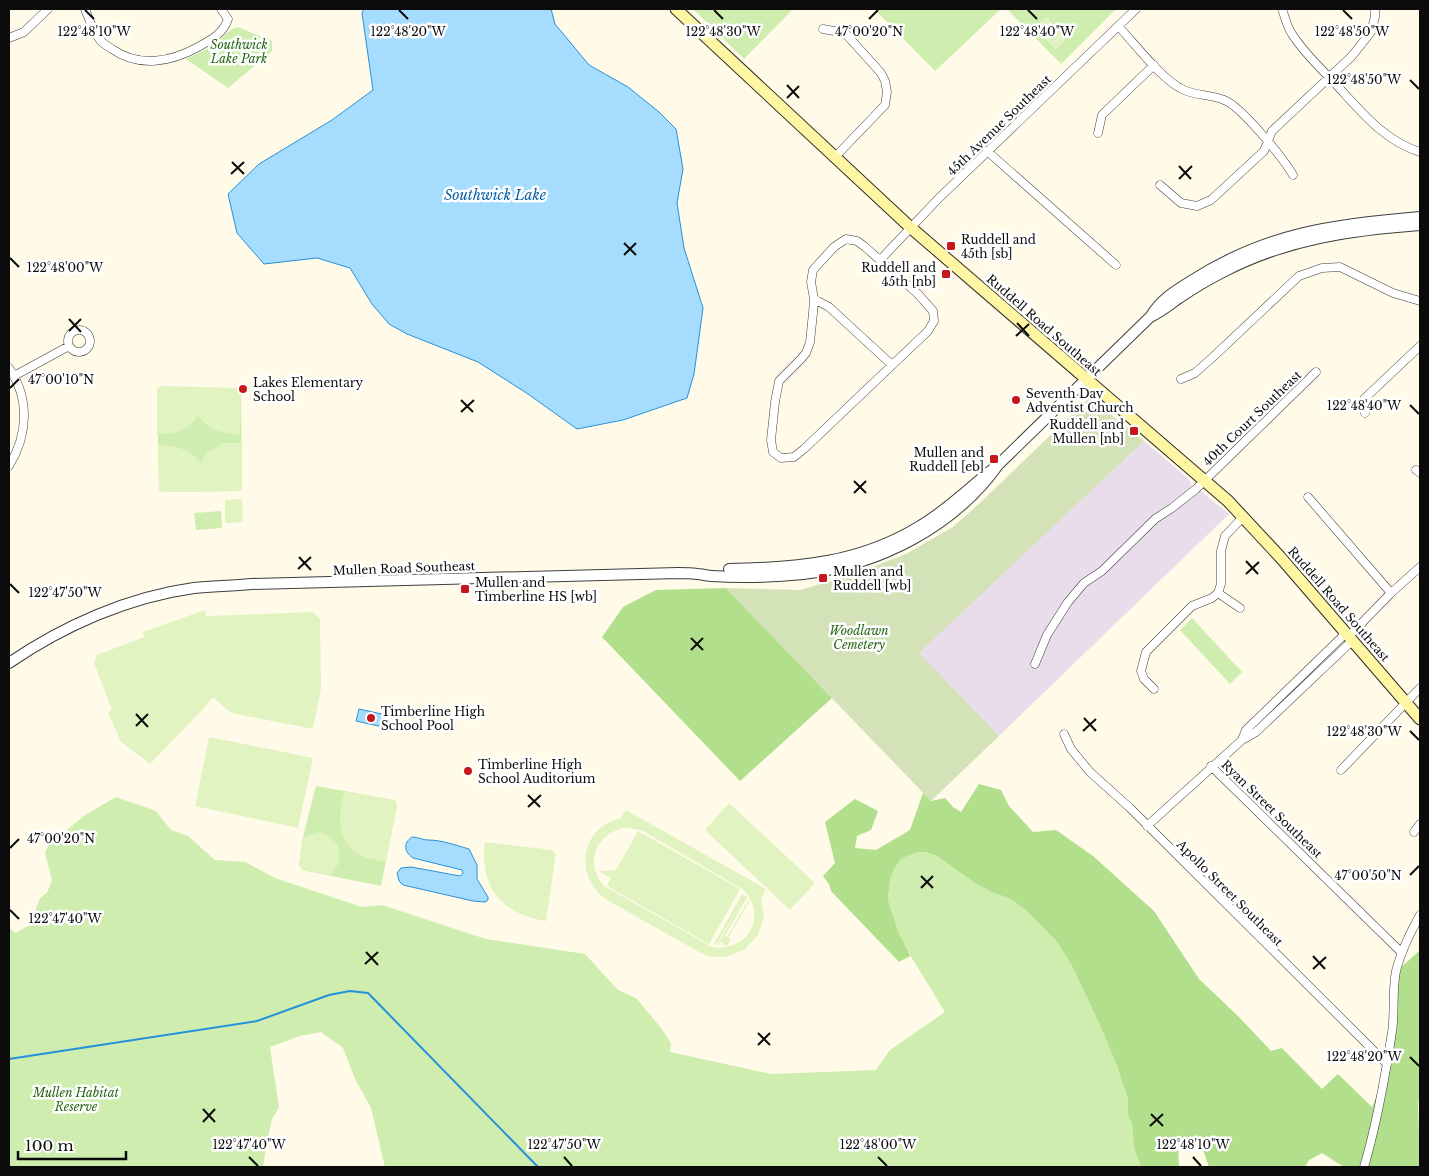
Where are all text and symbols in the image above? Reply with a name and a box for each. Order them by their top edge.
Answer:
text: 122°48'10"W [57,24,131,39]
text: 122°48'20"W [370,24,446,39]
text: 122°48'30"W [685,24,761,39]
text: 47°00'20"N [835,24,903,39]
text: 122°48'40"W [1000,24,1075,39]
text: 122°48'50"W [1315,24,1390,39]
park label: Southwick Lake Park [210,37,268,66]
street label: 45th Avenue Southeast [944,71,1054,179]
text: 122°48'50"W [1327,72,1402,87]
water label: Southwick Lake [444,186,547,204]
place label: Ruddell and 45th [sb] [961,232,1036,261]
marker: Ruddell and 45th [sb] [945,240,957,252]
text: 122°48'00"W [27,260,104,275]
place label: Ruddell and 45th [nb] [861,260,936,289]
marker: Ruddell and 45th [nb] [940,268,952,280]
street label: Ruddell Road Southeast [984,271,1105,379]
street label: 40th Court Southeast [1200,367,1305,469]
text: 47°00'10"N [28,372,94,387]
place label: Lakes Elementary School [253,375,364,404]
marker: Lakes Elementary School [237,383,249,395]
place label: Seventh Day Adventist Church [1025,386,1134,415]
marker: Seventh Day Adventist Church [1010,394,1022,406]
text: 122°48'40"W [1327,398,1402,413]
place label: Ruddell and Mullen [nb] [1049,417,1124,446]
marker: Ruddell and Mullen [nb] [1128,425,1140,437]
place label: Mullen and Ruddell [eb] [909,445,984,474]
marker: Mullen and Ruddell [eb] [988,453,1000,465]
street label: Ruddell Road Southeast [1285,544,1393,665]
street label: Mullen Road Southeast [332,558,476,578]
place label: Mullen and Ruddell [wb] [833,564,911,593]
marker: Mullen and Ruddell [wb] [817,572,829,584]
place label: Mullen and Timberline HS [wb] [475,575,597,604]
marker: Mullen and Timberline HS [wb] [459,583,471,595]
text: 122°47'50"W [28,585,102,600]
park label: Woodlawn Cemetery [829,623,889,652]
place label: Timberline High School Pool [381,704,485,733]
marker: Timberline High School Pool [365,712,377,724]
text: 122°48'30"W [1326,724,1402,739]
place label: Timberline High School Auditorium [478,757,596,786]
street label: Ryan Street Southeast [1218,757,1326,861]
marker: Timberline High School Auditorium [462,765,474,777]
text: 47°00'20"N [27,831,95,846]
street label: Apollo Street Southeast [1173,836,1286,949]
text: 47°00'50"N [1334,868,1402,883]
text: 122°47'40"W [28,911,102,926]
text: 122°48'20"W [1326,1049,1402,1064]
park label: Mullen Habitat Reserve [32,1085,120,1114]
scale bar [18,1128,125,1160]
text: 100 m [25,1136,74,1155]
text: 122°47'40"W [212,1137,286,1152]
text: 122°47'50"W [527,1137,601,1152]
text: 122°48'00"W [840,1137,917,1152]
text: 122°48'10"W [1156,1137,1230,1152]

